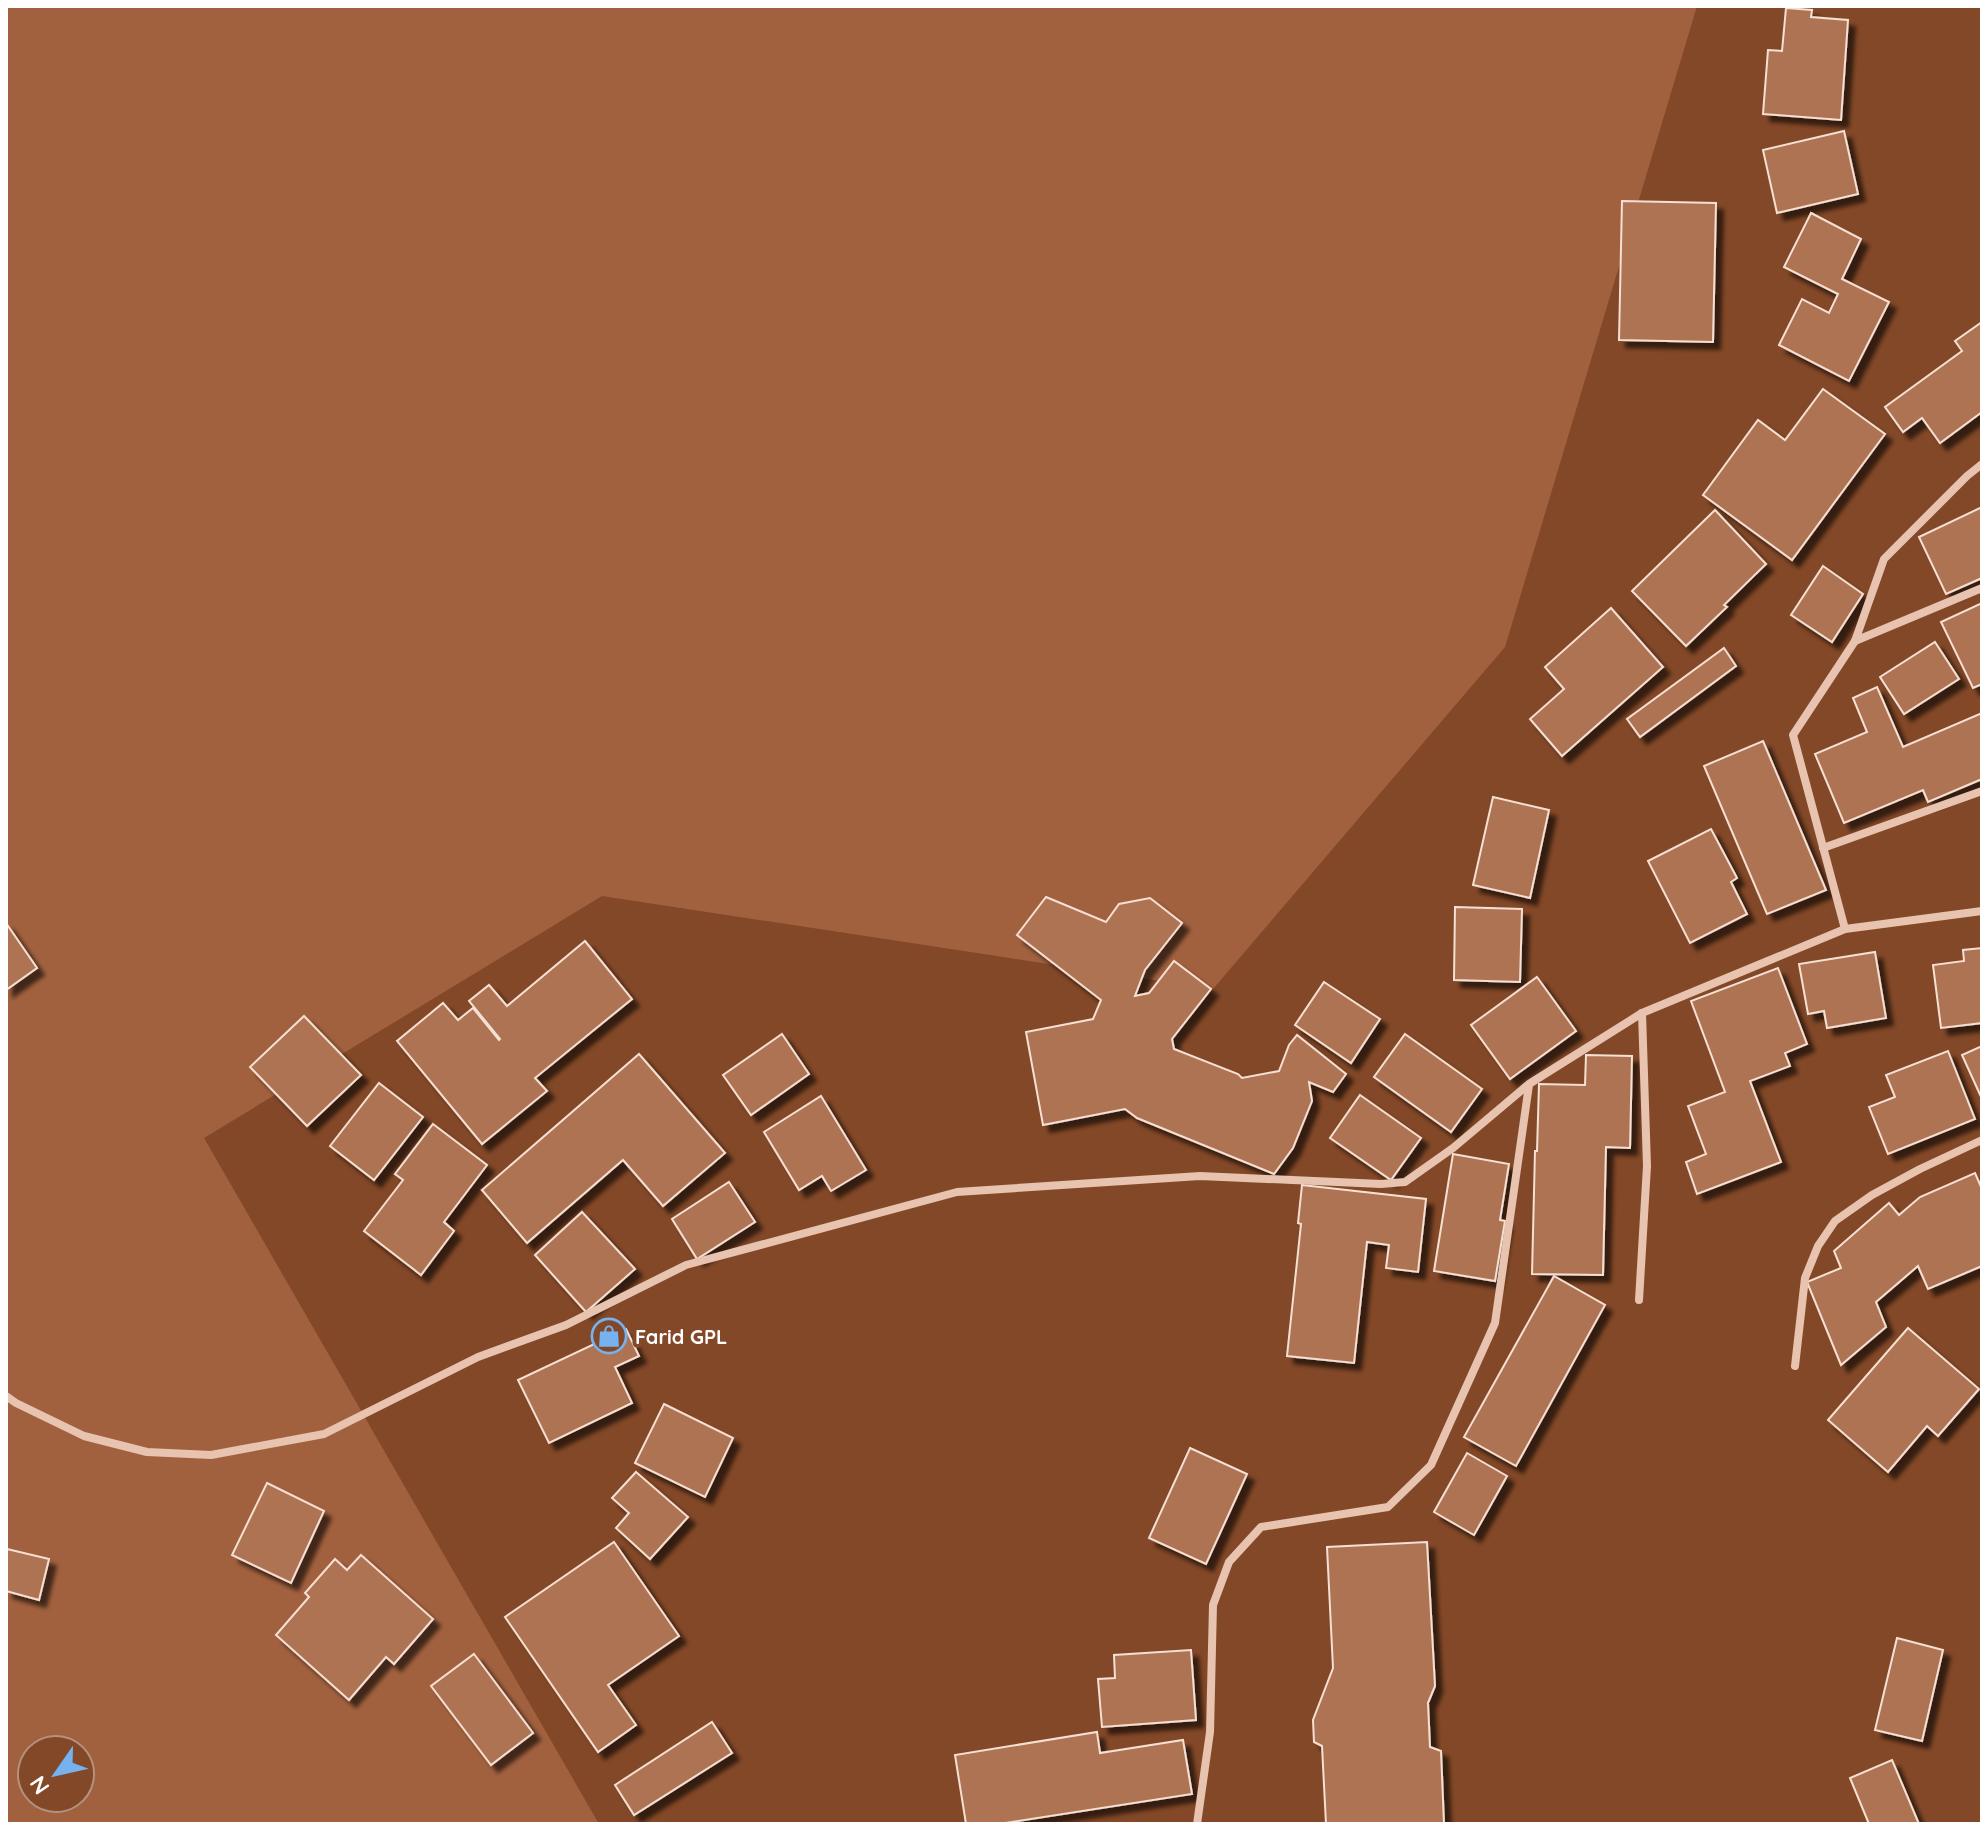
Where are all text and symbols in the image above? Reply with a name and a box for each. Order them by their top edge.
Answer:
shop icon: Farid GPL [590,1317,628,1355]
place label: Farid GPL [635,1324,727,1349]
north arrow [16,1734,96,1814]
text: N [23,1771,56,1800]

